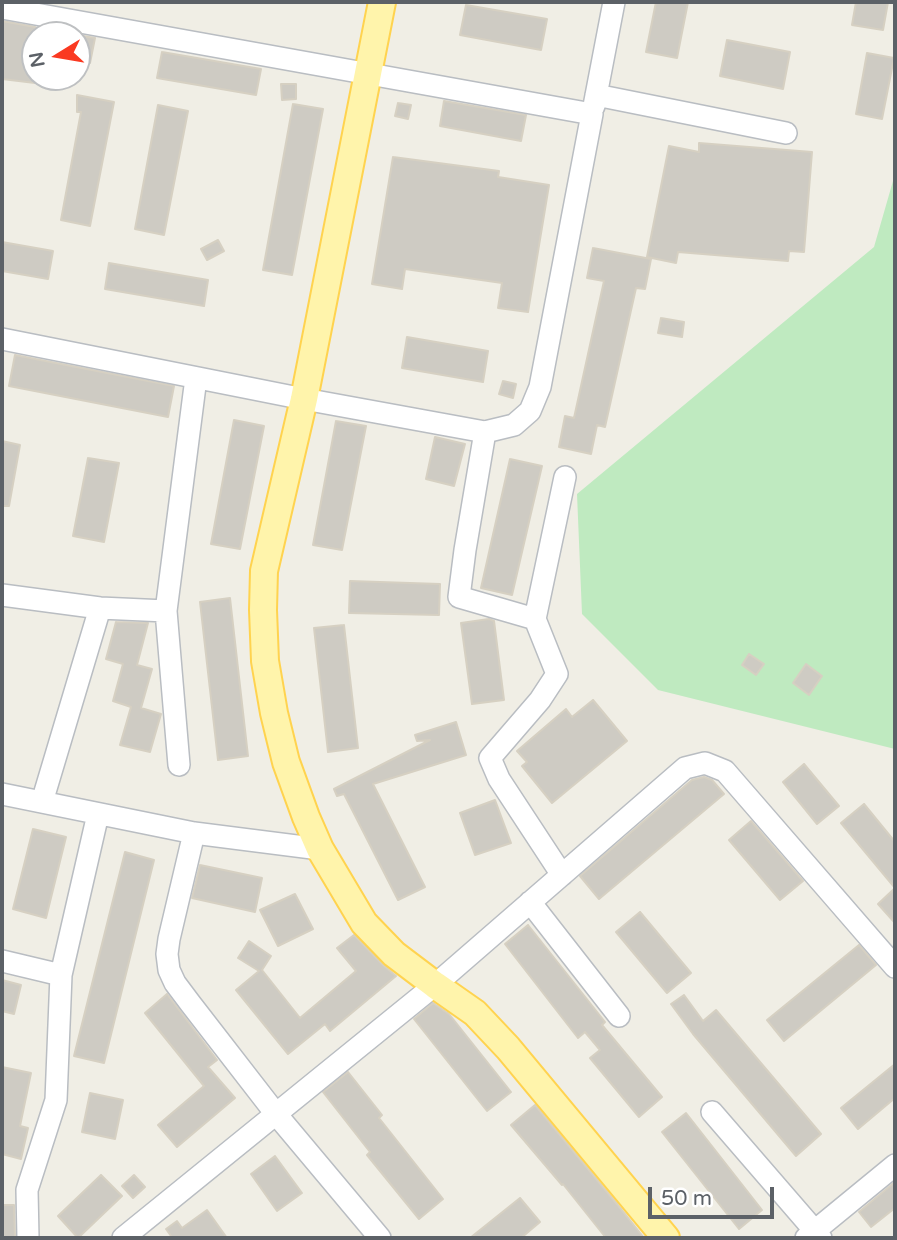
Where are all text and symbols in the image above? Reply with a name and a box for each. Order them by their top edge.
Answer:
north arrow [21,21,91,91]
text: N [25,50,50,69]
scale bar [652,1174,778,1218]
text: 50 m [661,1186,712,1211]

